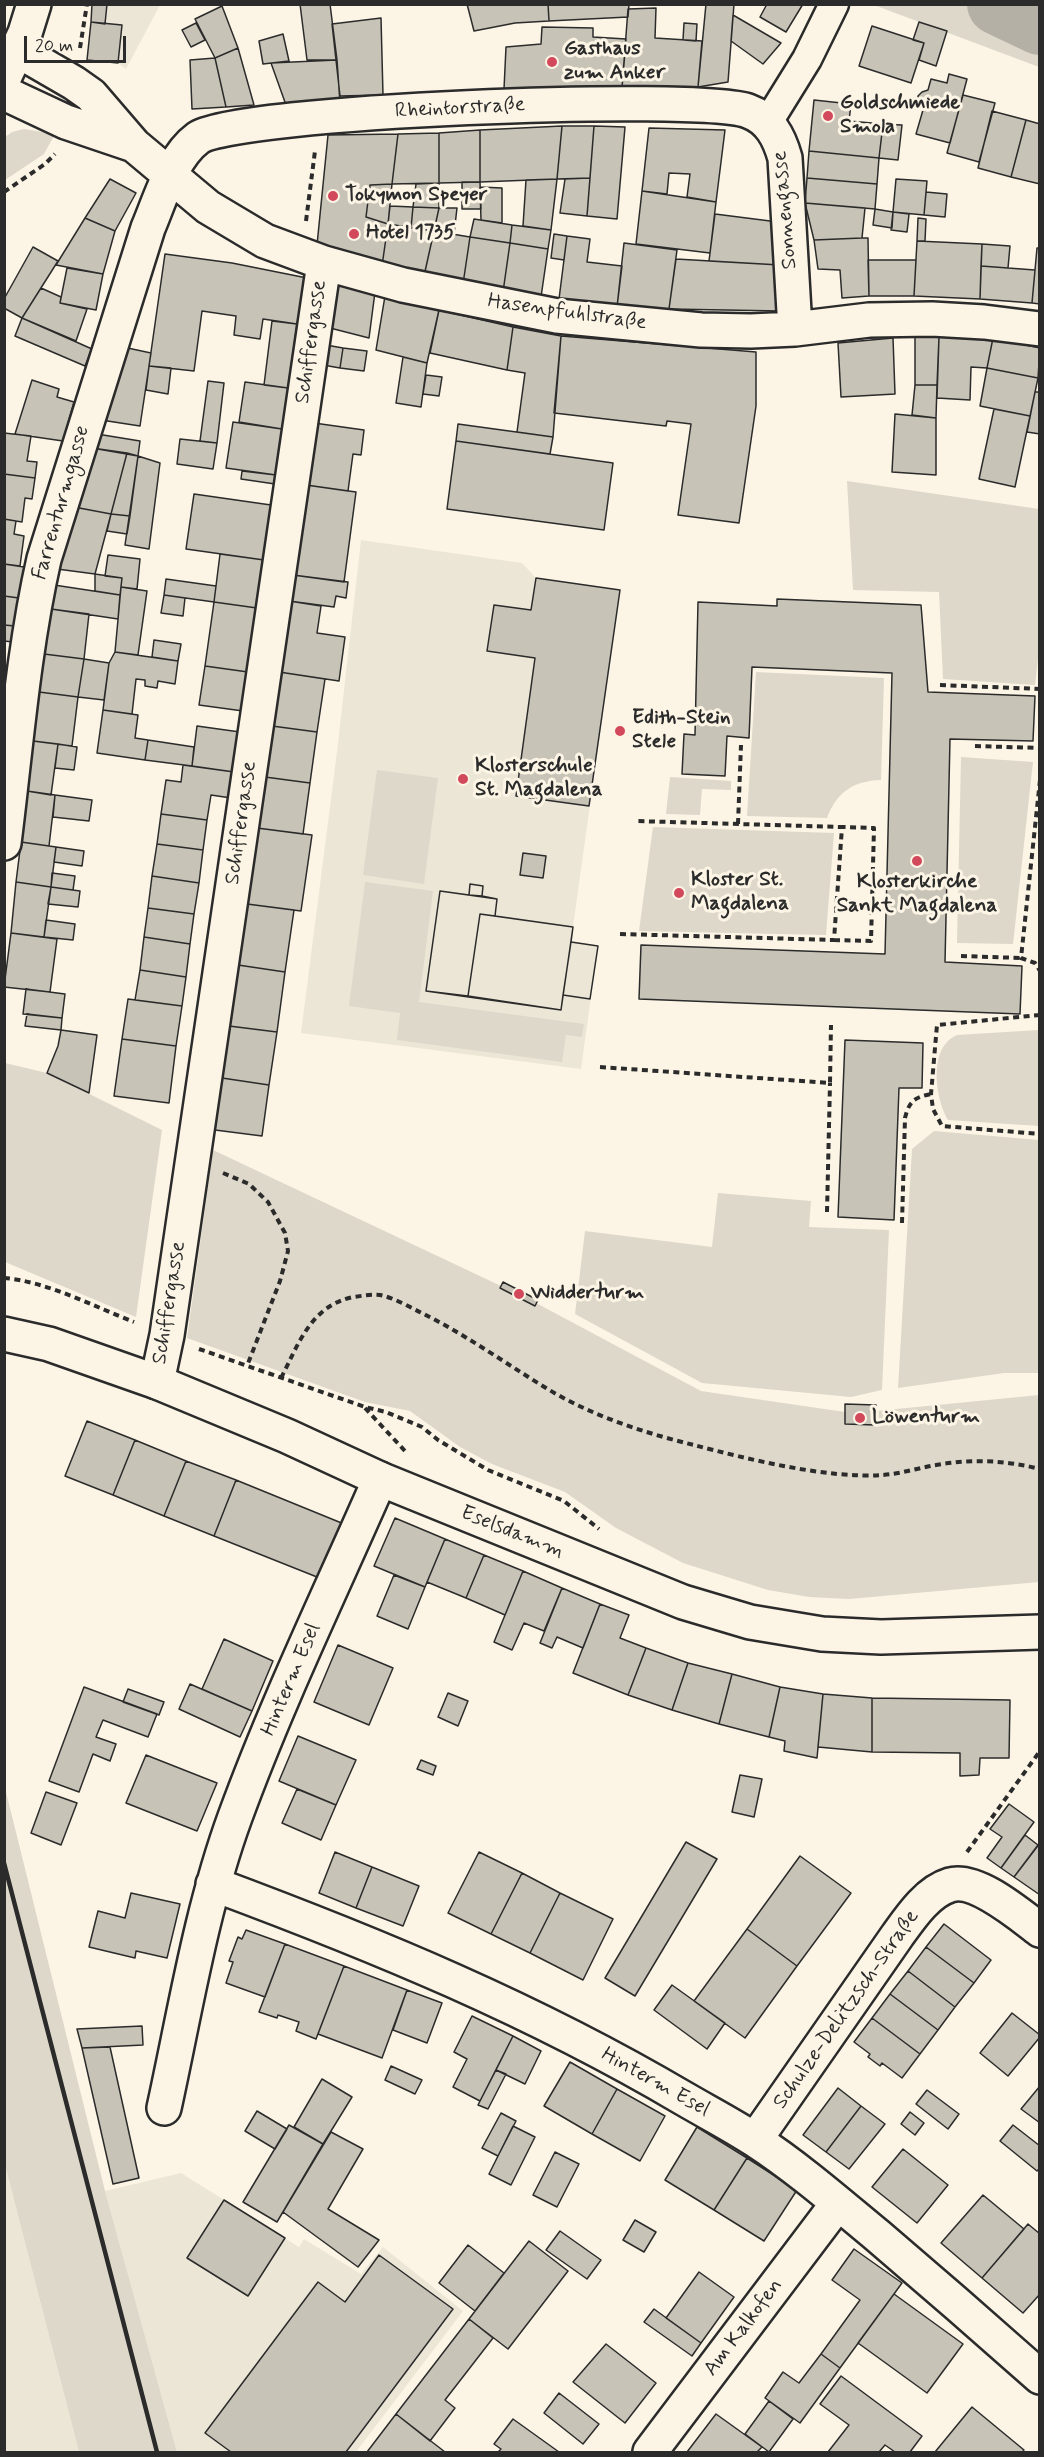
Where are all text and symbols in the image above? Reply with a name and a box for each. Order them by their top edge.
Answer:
scale bar [27,24,129,62]
text: 20 m [35,34,73,58]
place label: Gasthaus zum Anker [564,37,665,87]
marker: Gasthaus zum Anker [545,55,559,69]
place label: Goldschmiede Smola [840,91,960,141]
street label: Rheintorstraße [394,93,526,125]
marker: Goldschmiede Smola [821,109,835,123]
street label: Sonnengasse [768,150,804,270]
place label: Tokymon Speyer [345,183,488,209]
marker: Tokymon Speyer [326,189,340,203]
place label: Hotel 1735 [366,221,456,247]
marker: Hotel 1735 [347,227,361,241]
street label: Schiffergasse [291,279,333,405]
street label: Hasenpfuhlstraße [486,289,648,337]
street label: Farrenturmgasse [28,423,96,583]
place label: Edith-Stein Stele [632,706,730,756]
marker: Edith-Stein Stele [613,724,627,738]
place label: Klosterschule St. Magdalena [475,754,602,804]
street label: Schiffergasse [221,760,263,886]
marker: Klosterschule St. Magdalena [456,772,470,786]
marker: Klosterkirche Sankt Magdalena [910,854,924,868]
place label: Kloster St. Magdalena [691,868,789,918]
place label: Klosterkirche Sankt Magdalena [837,870,997,920]
marker: Kloster St. Magdalena [672,886,686,900]
street label: Schiffergasse [148,1240,192,1366]
place label: Widderturm [531,1281,644,1307]
marker: Widderturm [512,1287,526,1301]
place label: Löwenturm [872,1405,980,1431]
marker: Löwenturm [853,1411,867,1425]
street label: Eselsdamm [457,1501,567,1565]
street label: Hinterm Esel [257,1620,327,1740]
street label: Schulze-Delitzsch-Straße [769,1905,925,2115]
street label: Hinterm Esel [596,2043,714,2123]
street label: Am Kalkofen [699,2274,789,2382]

